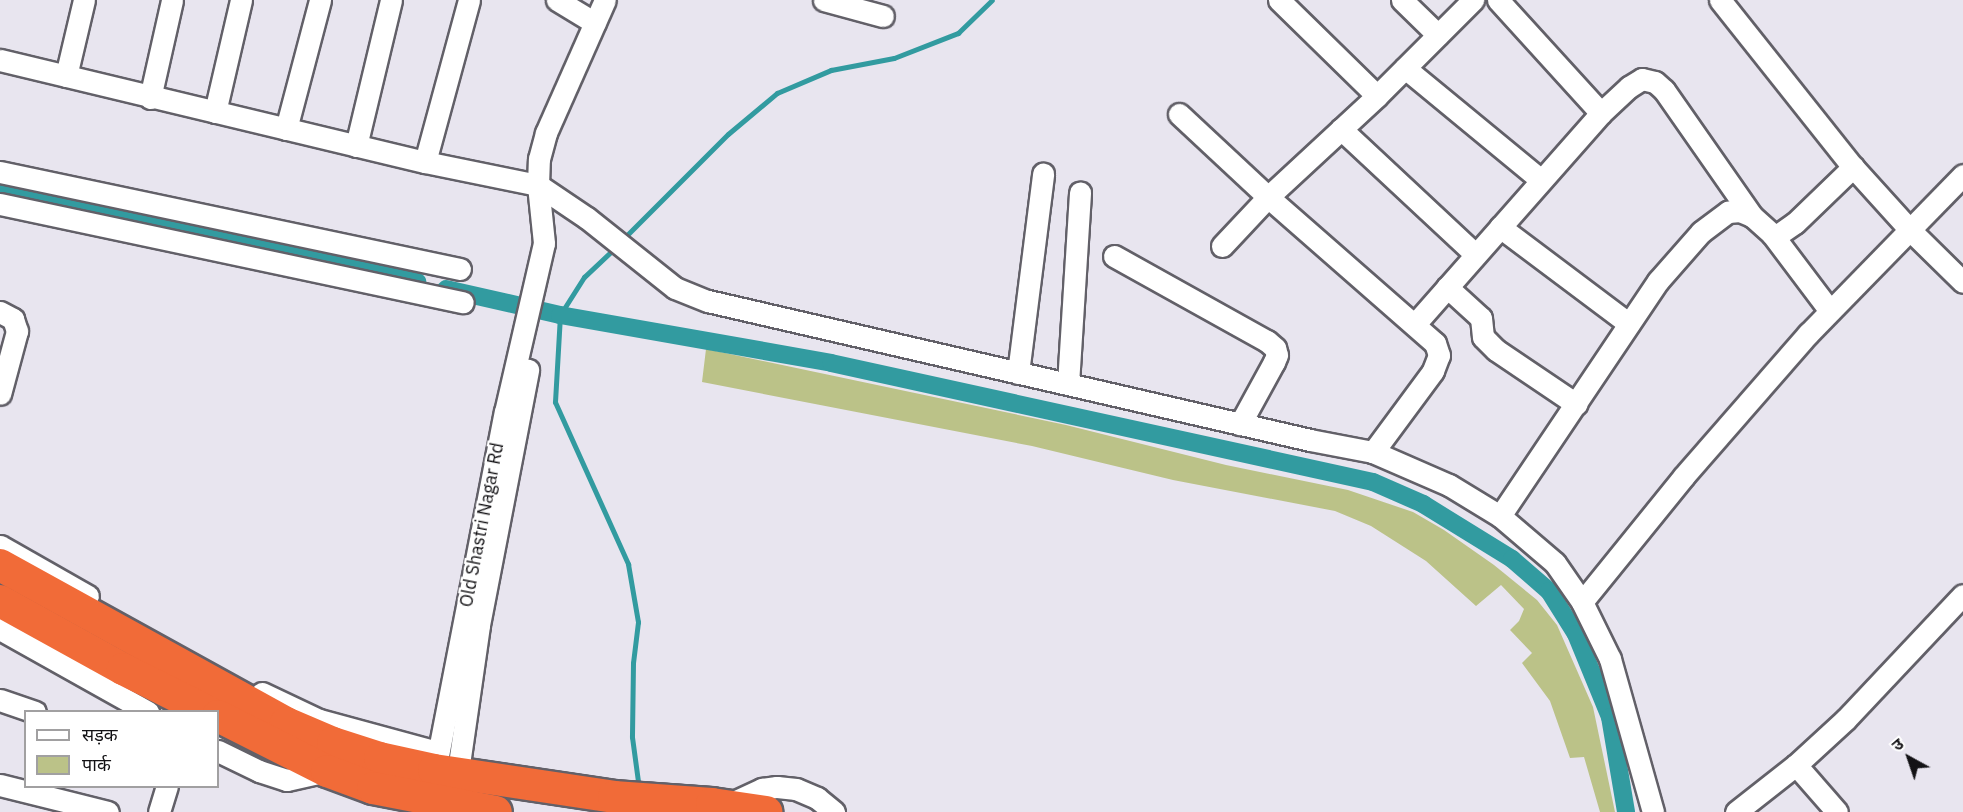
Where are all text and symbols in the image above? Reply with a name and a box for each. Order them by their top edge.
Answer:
street label: Old Shastri Nagar Rd [455,441,509,609]
legend [24,710,219,788]
text: सड़क [82,723,118,746]
north arrow [1879,728,1939,788]
text: उ [1887,734,1907,755]
text: पार्क [82,753,111,776]

